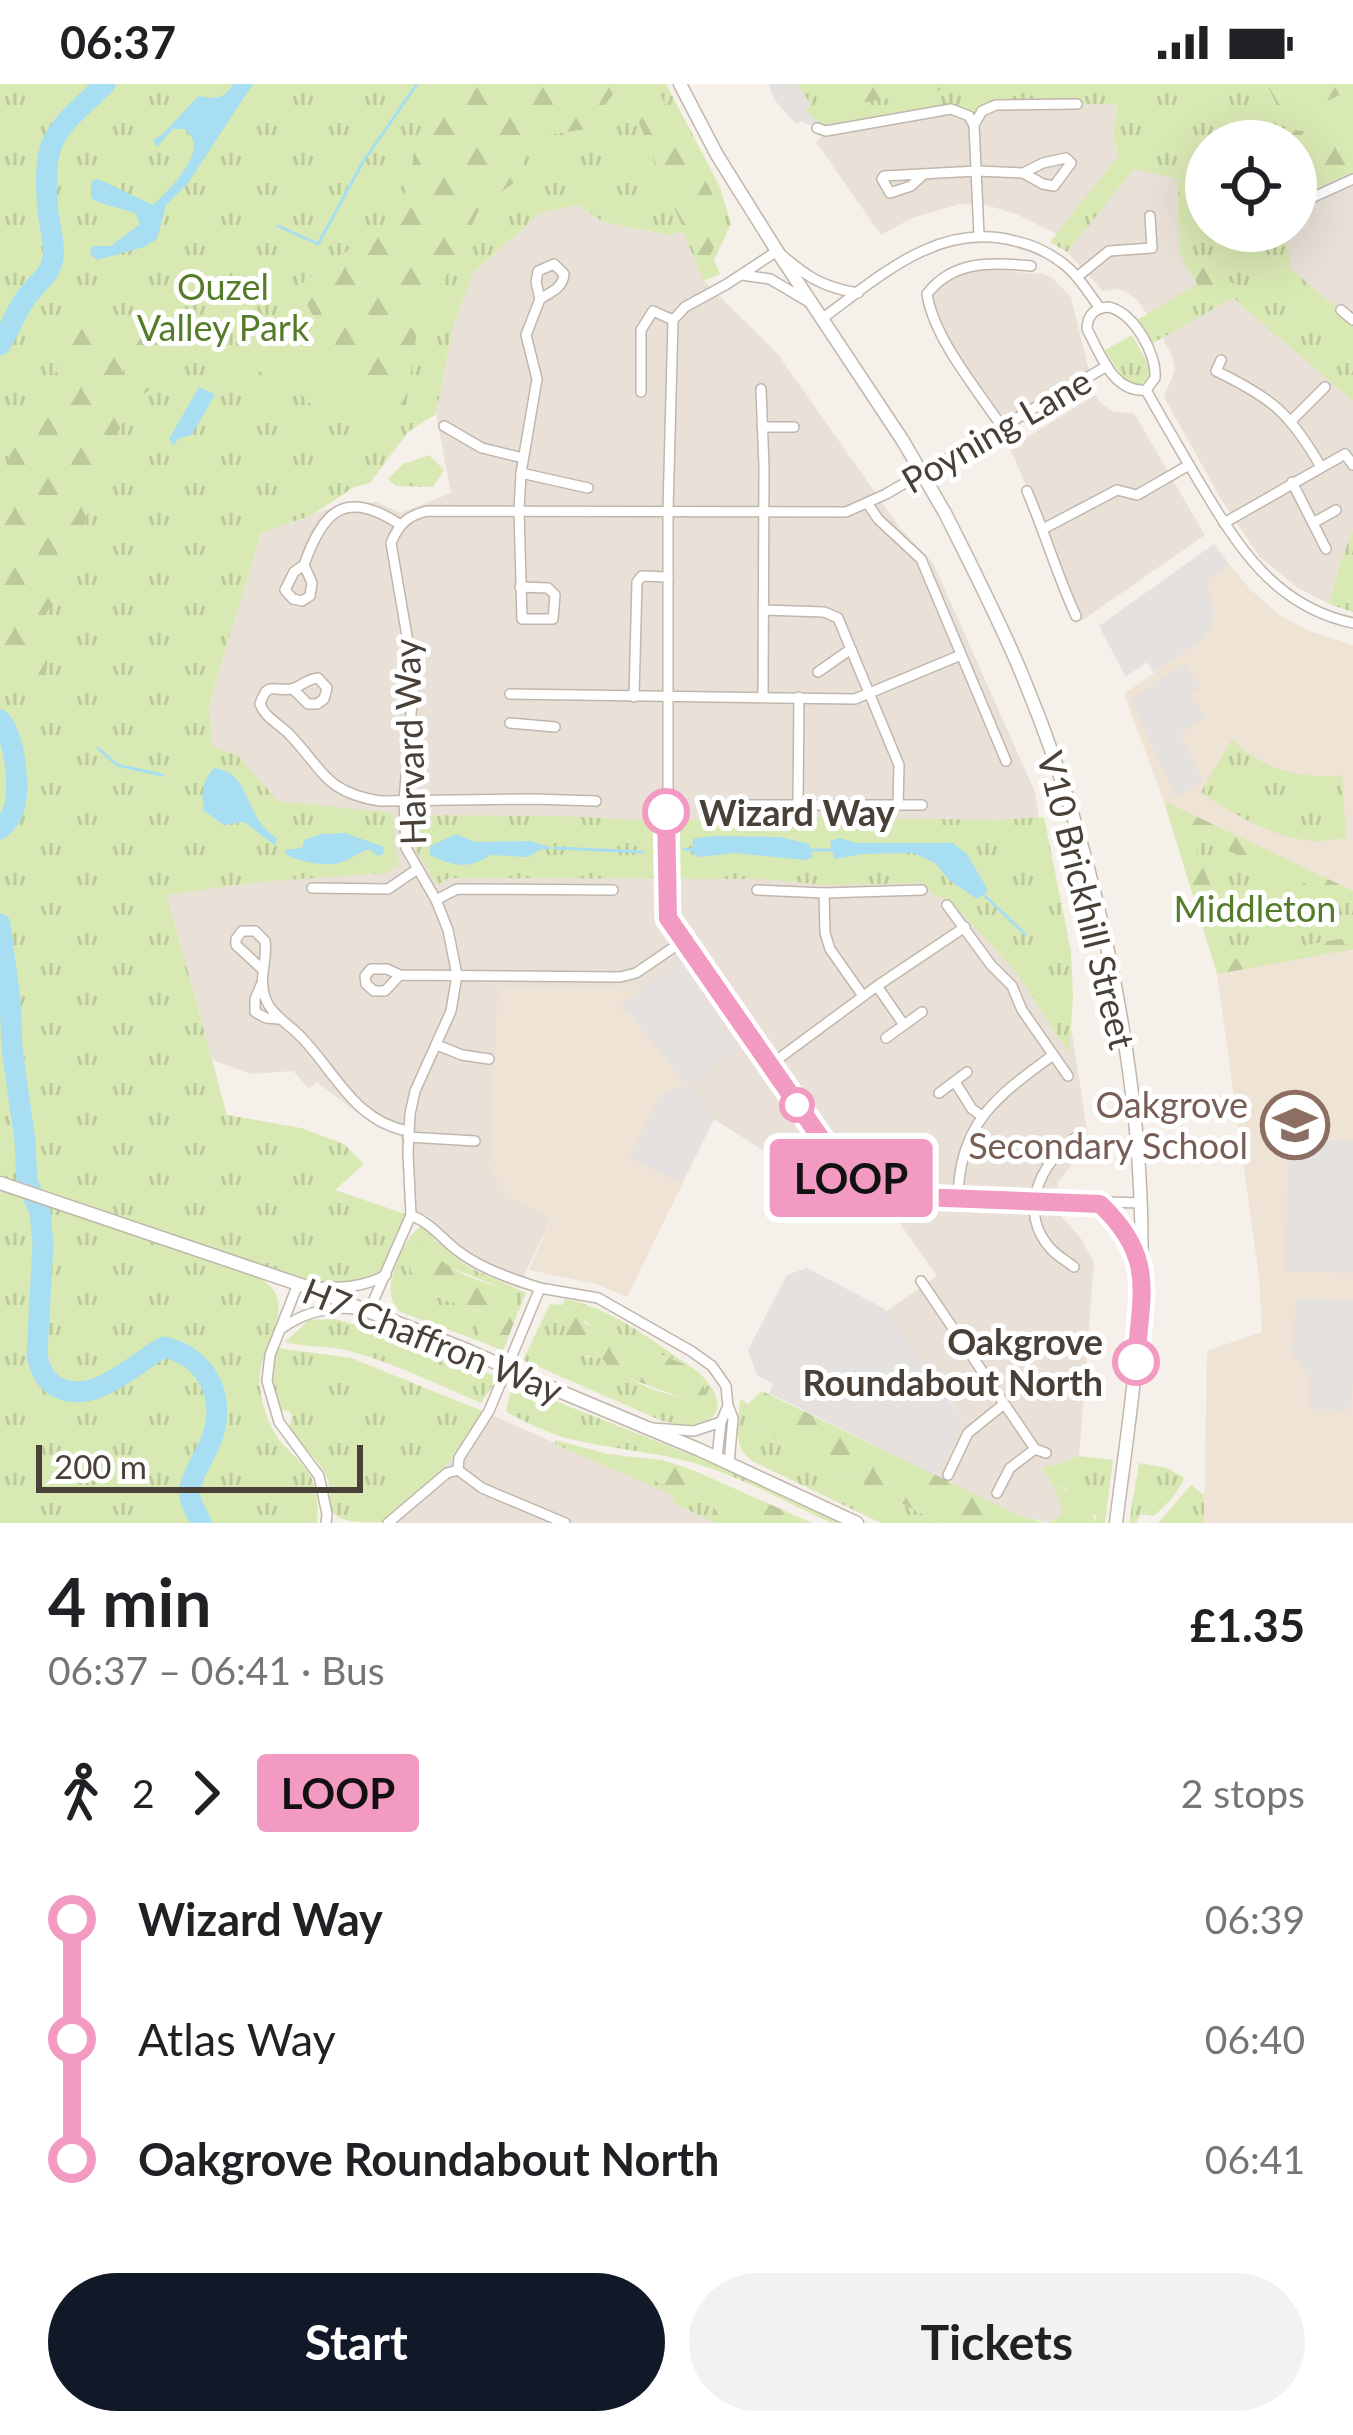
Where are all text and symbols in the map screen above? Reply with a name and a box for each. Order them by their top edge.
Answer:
text: 06:37 [60,15,176,69]
map controls [1185,120,1317,252]
button: locate [1185,120,1317,252]
park label: Ouzel Valley Park [137,264,310,349]
street label: Poyning Lane [894,358,1098,502]
street label: Harvard Way [383,638,435,846]
street label: V10 Brickhill Street [1029,747,1145,1053]
marker: Wizard Way [644,790,688,834]
place label: Wizard Way [699,790,895,834]
park label: Middleton [1174,886,1336,930]
place label: Oakgrove Secondary School [968,1082,1248,1167]
unlabelled marker [781,1089,813,1121]
school or university icon: Oakgrove Secondary School [1260,1090,1330,1160]
line badge: LOOP [767,1139,935,1217]
text: LOOP [794,1153,908,1203]
street label: H7 Chaffron Way [297,1268,570,1412]
place label: Oakgrove Roundabout North [803,1319,1103,1404]
marker: Oakgrove Roundabout North [1114,1340,1158,1384]
scale bar [36,1439,363,1492]
text: 200 m [54,1446,147,1486]
text: 4 min [48,1562,212,1641]
text: £1.35 [1190,1598,1305,1652]
text: 06:37 – 06:41 · Bus [48,1647,385,1693]
icon: walk [48,1760,114,1826]
icon: forward [173,1760,239,1826]
text: LOOP [281,1768,395,1818]
text: 2 [132,1770,155,1816]
text: 2 stops [1181,1770,1305,1816]
text: Wizard Way [138,1892,383,1946]
text: 06:39 [1205,1896,1305,1942]
text: Atlas Way [138,2012,336,2066]
text: 06:40 [1205,2016,1305,2062]
text: Oakgrove Roundabout North [138,2132,719,2186]
text: 06:41 [1205,2136,1305,2182]
button: Start [48,2273,665,2411]
button: Tickets [689,2273,1305,2411]

